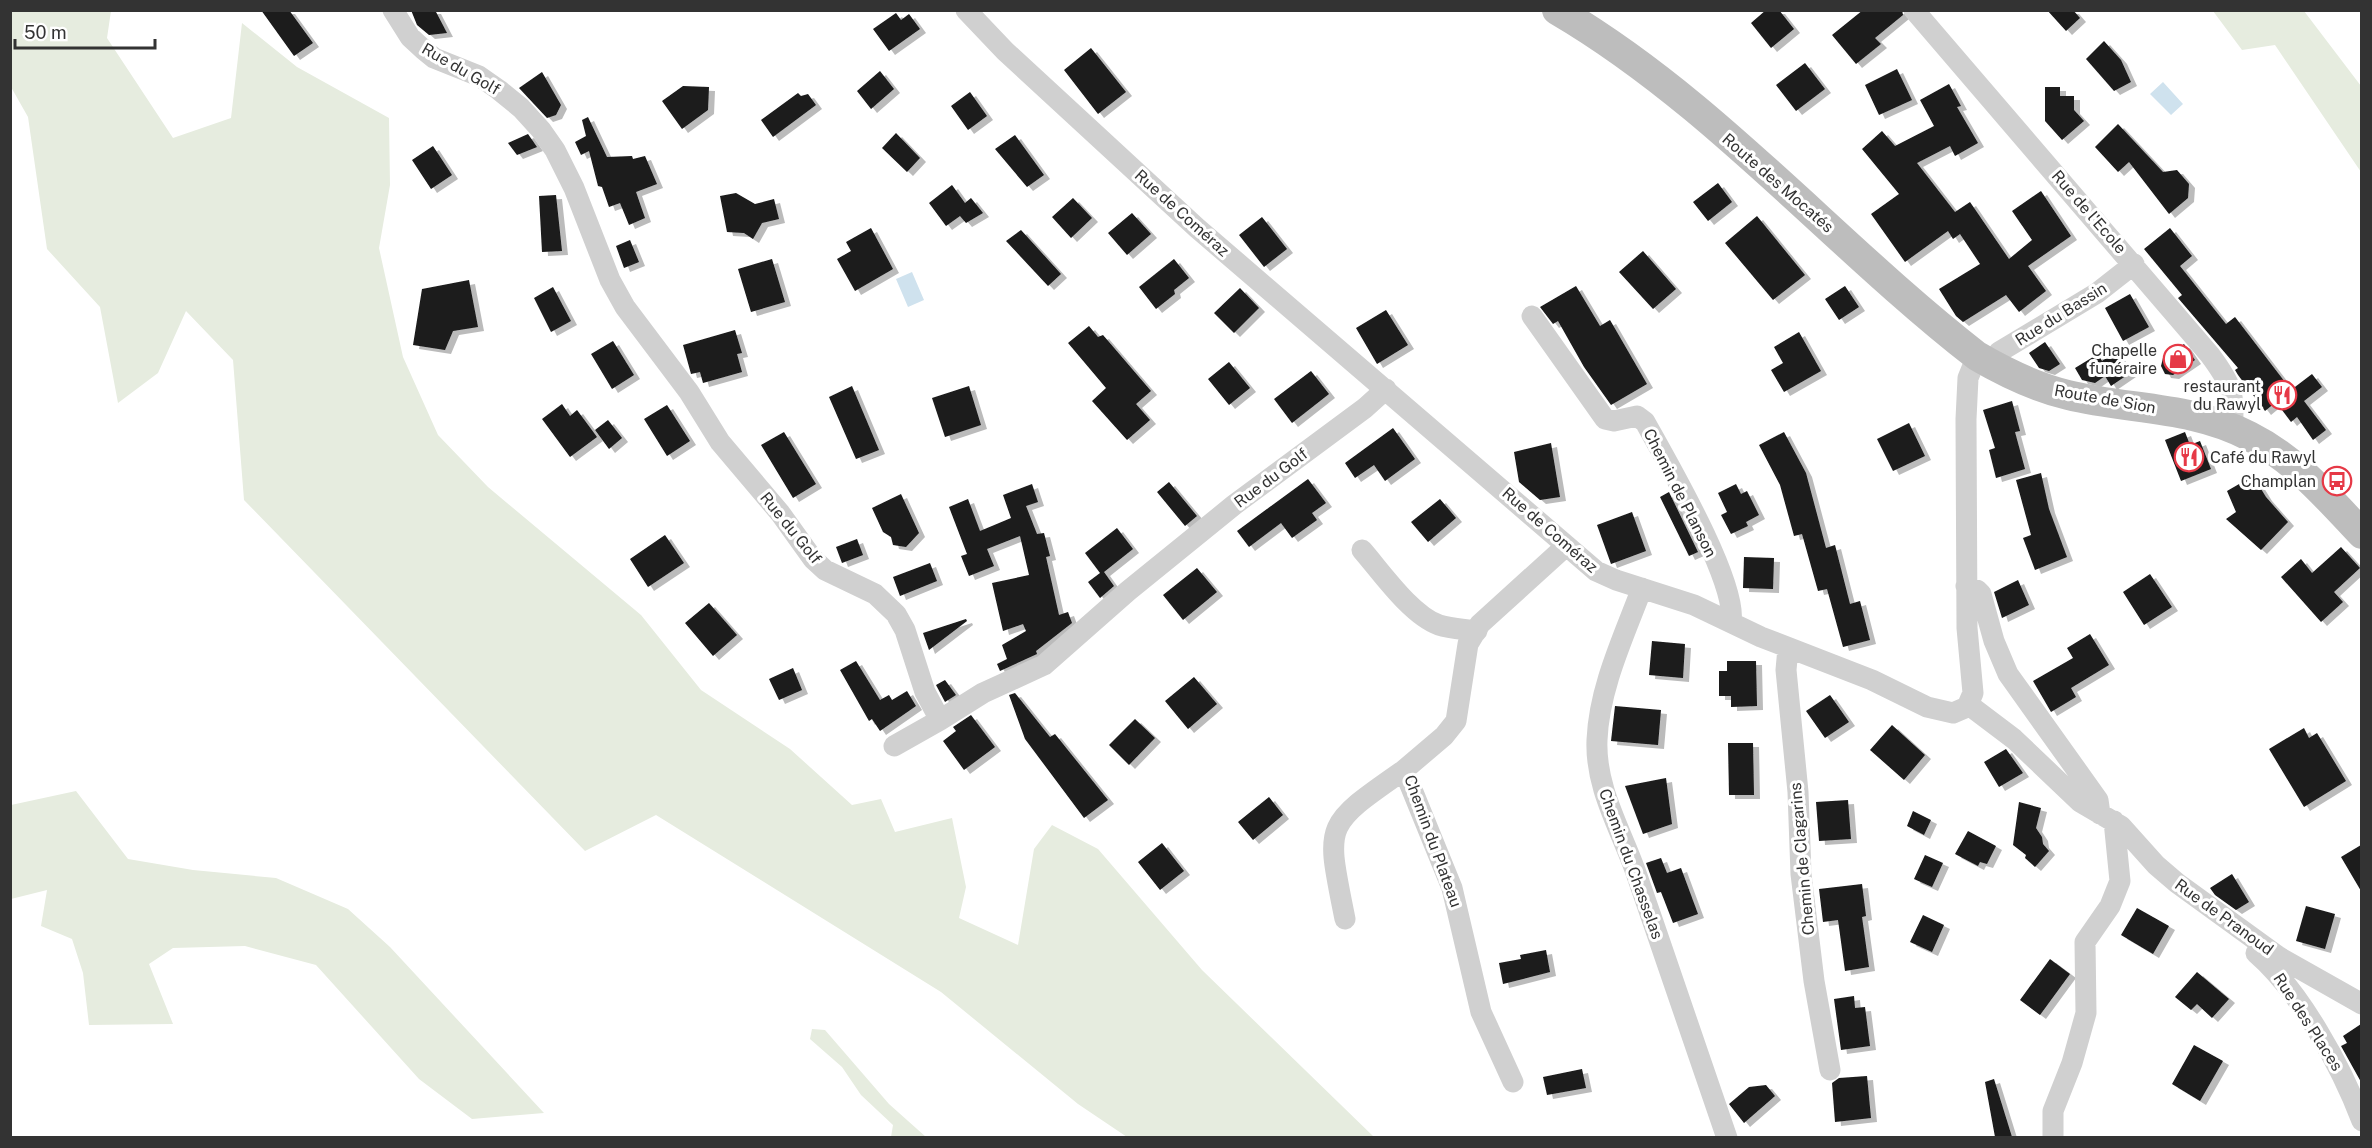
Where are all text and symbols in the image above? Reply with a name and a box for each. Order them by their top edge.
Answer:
scale bar [15,12,154,50]
text: 50 m [24,22,67,43]
street label: Rue du Golf [419,39,503,99]
street label: Route des Mocatés [1718,129,1838,237]
street label: Rue de Coméraz [1131,166,1233,261]
street label: Rue de l'Ecole [2048,166,2130,258]
street label: Rue du Bassin [2012,278,2110,350]
place label: Chapelle funéraire [2089,341,2157,378]
shop icon: Chapelle funéraire [2162,343,2194,375]
place label: restaurant du Rawyl [2184,377,2261,414]
restaurant icon: restaurant du Rawyl [2266,379,2298,411]
street label: Route de Sion [2053,381,2157,417]
street label: Chemin de Planson [1639,425,1721,561]
restaurant icon: Café du Rawyl [2173,441,2205,473]
street label: Rue du Golf [1231,444,1311,512]
place label: Café du Rawyl [2210,448,2317,467]
bus stop icon: Champlan [2321,465,2353,497]
place label: Champlan [2241,472,2316,491]
street label: Rue de Coméraz [1498,483,1602,577]
street label: Rue du Golf [756,488,826,568]
street label: Chemin du Plateau [1400,772,1466,910]
street label: Chemin de Clagarins [1786,782,1818,936]
street label: Chemin du Chasselas [1595,786,1667,942]
street label: Rue de Pranoud [2171,875,2277,959]
street label: Rue des Places [2269,970,2347,1074]

